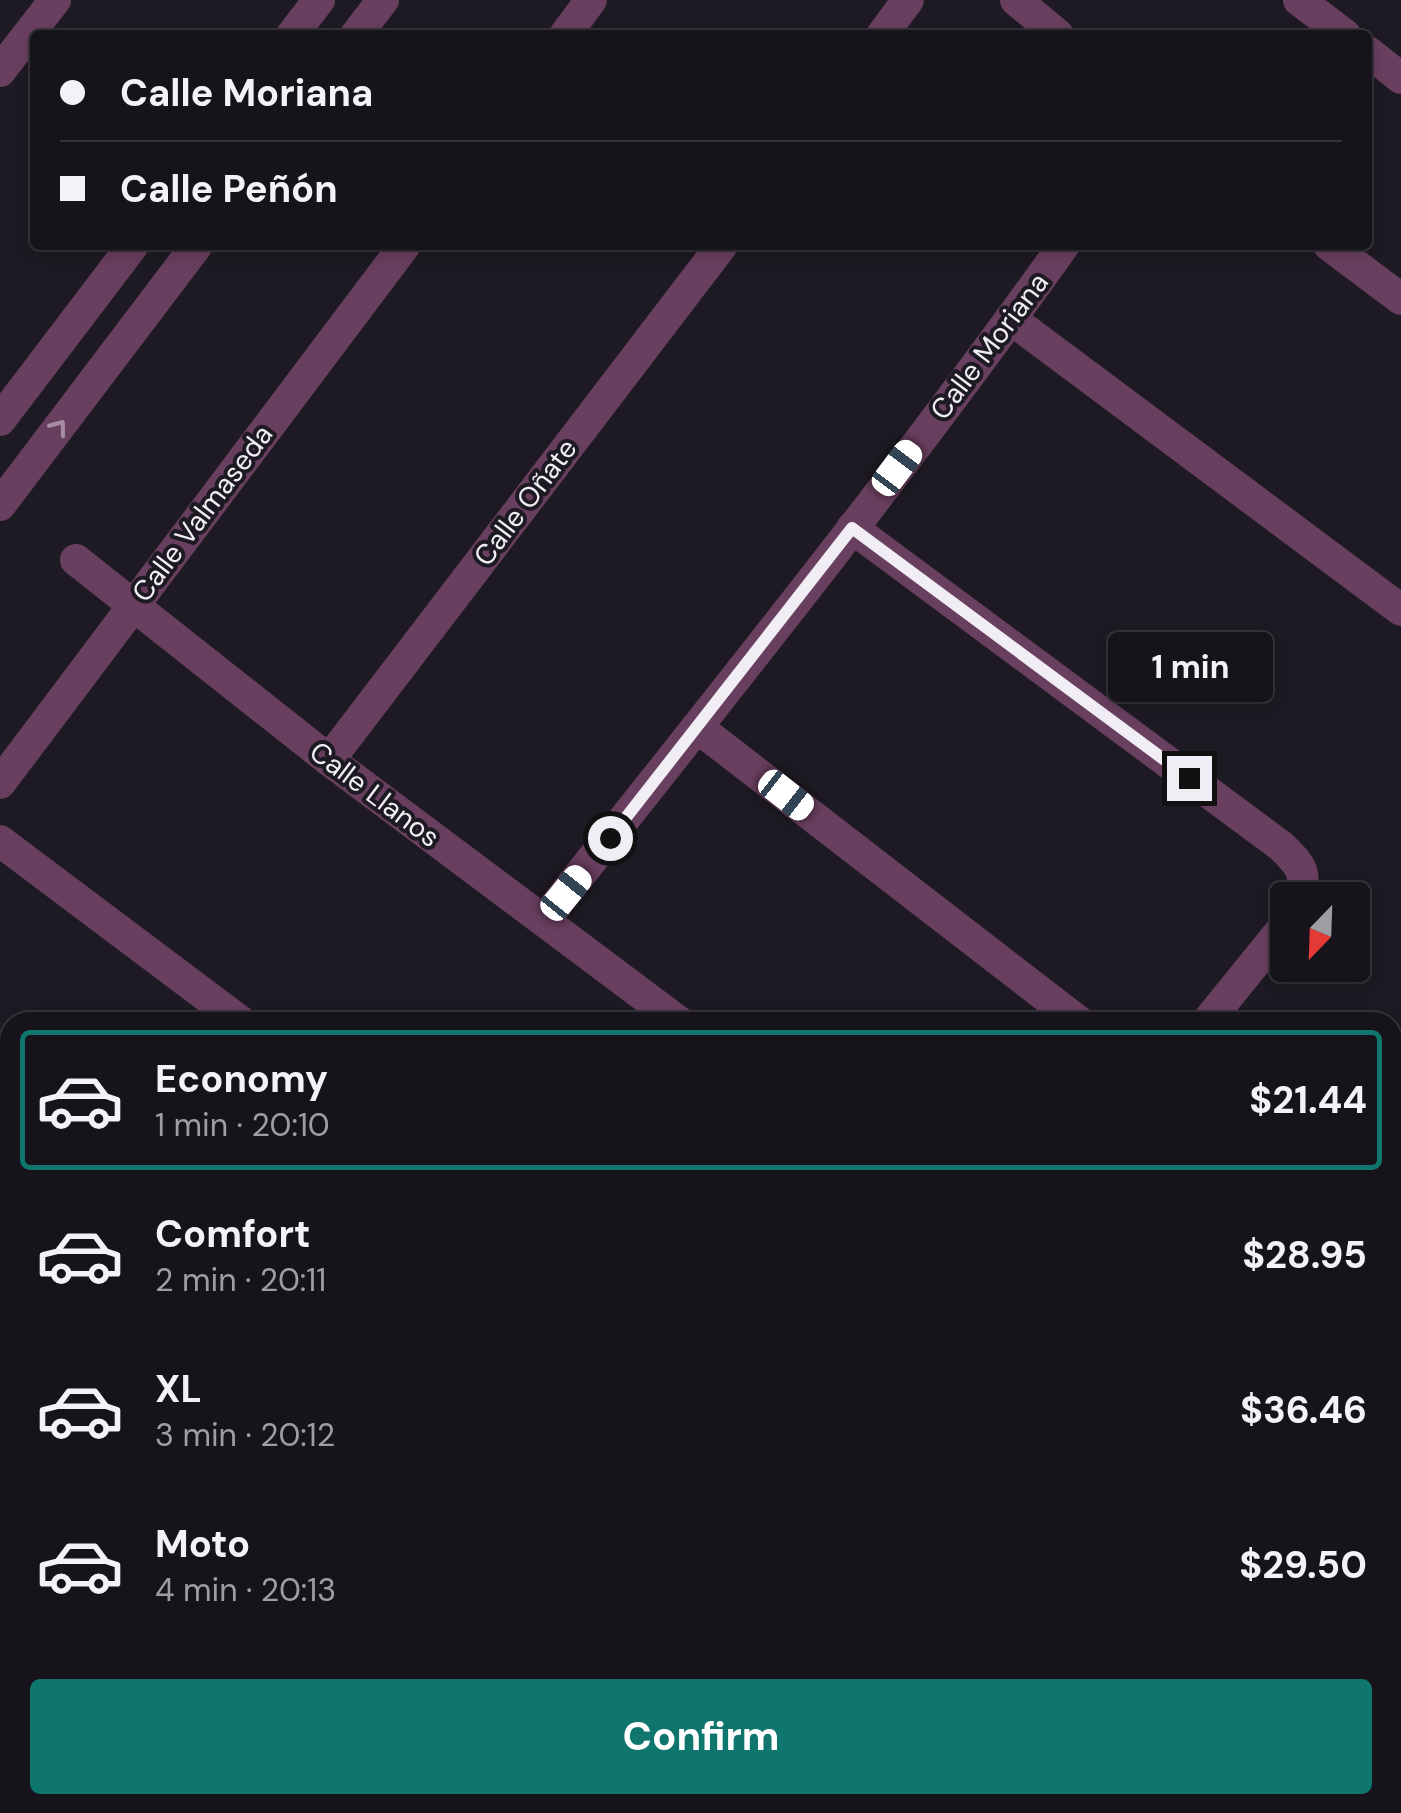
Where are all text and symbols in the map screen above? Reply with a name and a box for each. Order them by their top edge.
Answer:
text: Calle Moriana [120,68,373,118]
text: Calle Peñón [120,164,338,214]
street label: Calle Moriana [922,265,1057,427]
street label: Calle Valmaseda [124,417,281,609]
one-way arrow [47,420,64,438]
street label: Calle Oñate [465,431,585,573]
car [867,435,927,501]
callout: 1 min [1106,633,1272,703]
text: 1 min [1152,646,1229,688]
street label: Calle Llanos [302,733,447,856]
route end [1167,756,1212,801]
car [753,765,819,825]
route start [588,816,633,861]
car [535,860,597,926]
north arrow [1270,882,1370,982]
map controls [1270,882,1370,982]
text: Economy [155,1054,328,1104]
icon: car [35,1055,125,1145]
text: $21.44 [1249,1075,1367,1125]
text: 1 min · 20:10 [155,1104,330,1146]
text: Comfort [155,1209,311,1259]
icon: car [35,1210,125,1300]
text: $28.95 [1242,1230,1367,1280]
text: 2 min · 20:11 [155,1259,326,1301]
text: XL [155,1364,202,1414]
icon: car [35,1365,125,1455]
text: $36.46 [1240,1385,1367,1435]
text: 3 min · 20:12 [155,1414,335,1456]
text: Moto [155,1519,250,1569]
icon: car [35,1520,125,1610]
text: $29.50 [1239,1540,1367,1590]
text: 4 min · 20:13 [155,1569,336,1611]
button: Confirm [30,1679,1372,1794]

